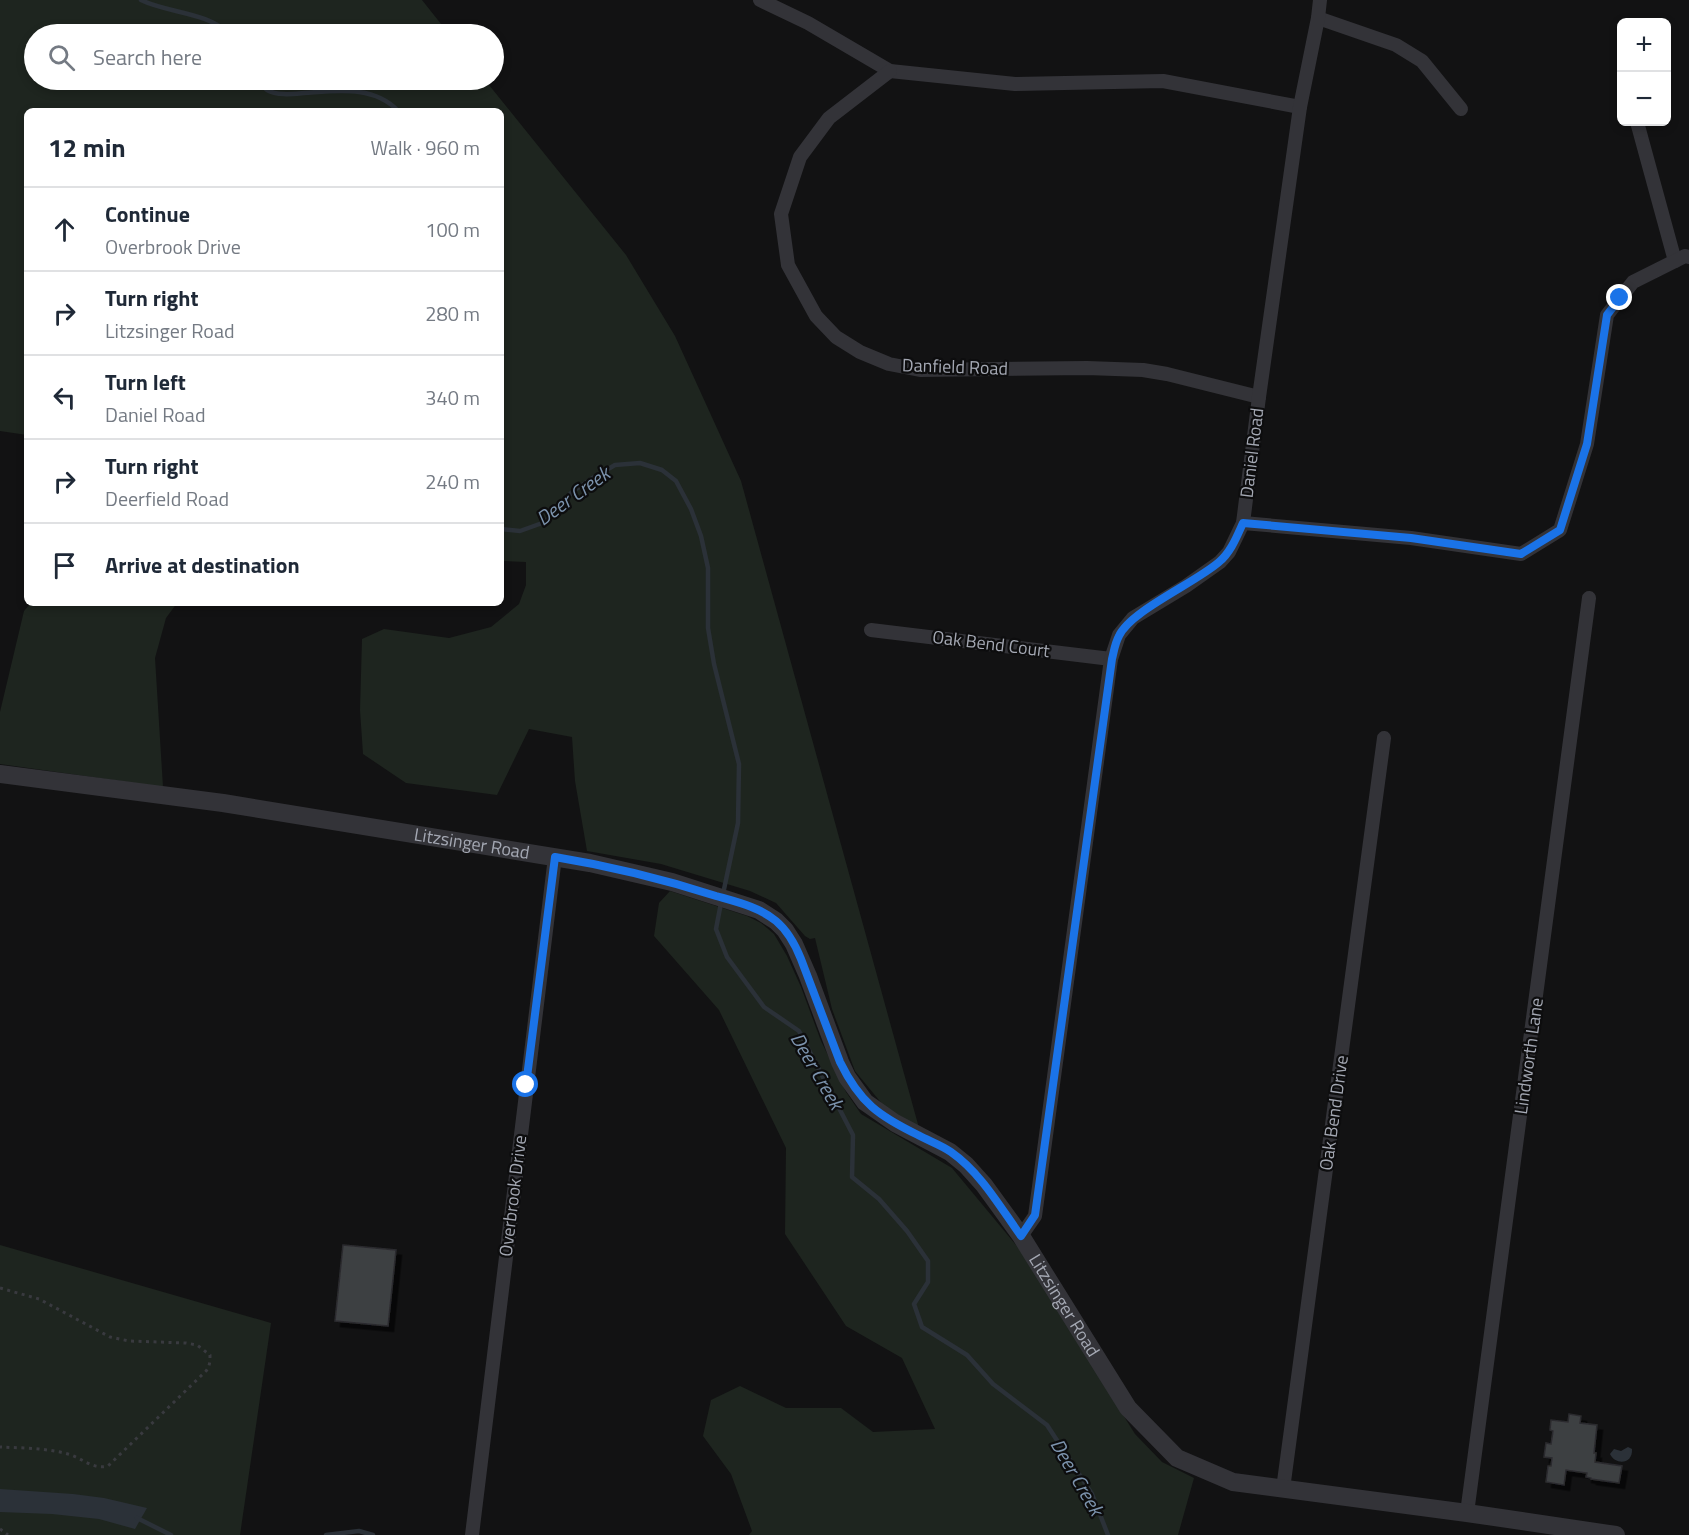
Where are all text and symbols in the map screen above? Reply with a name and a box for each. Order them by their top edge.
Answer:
map controls [1617,18,1671,126]
button: + [1617,18,1671,72]
search box [24,24,504,90]
text: Search here [93,40,202,74]
icon: search [45,41,78,74]
button: − [1617,72,1671,126]
text: 12 min [48,128,126,167]
text: Walk · 960 m [371,132,480,163]
text: Continue [105,197,190,231]
icon: ahead [48,213,81,246]
text: 100 m [425,214,480,245]
text: Overbrook Drive [105,231,241,262]
text: Turn right [105,281,199,315]
route end [1606,284,1632,310]
icon: right [48,297,81,330]
text: 280 m [425,298,480,329]
text: Litzsinger Road [105,315,235,346]
street label: Danfield Road [902,351,1008,382]
text: Turn left [105,365,186,399]
icon: left [48,381,81,414]
text: 340 m [425,382,480,413]
text: Daniel Road [105,399,205,430]
street label: Daniel Road [1233,406,1270,499]
text: Turn right [105,449,199,483]
water label: Deer Creek [529,457,618,533]
icon: right [48,465,81,498]
text: 240 m [425,466,480,497]
text: Deerfield Road [105,483,229,514]
text: Arrive at destination [105,548,300,582]
icon: arrive [48,549,81,582]
street label: Oak Bend Court [931,623,1052,664]
street label: Litzsinger Road [412,820,532,866]
street label: Lindworth Lane [1507,996,1550,1116]
water label: Deer Creek [783,1026,853,1117]
street label: Oak Bend Drive [1312,1054,1355,1172]
route start [512,1071,538,1097]
street label: Overbrook Drive [492,1134,533,1258]
street label: Litzsinger Road [1022,1248,1107,1362]
water label: Deer Creek [1043,1432,1113,1523]

